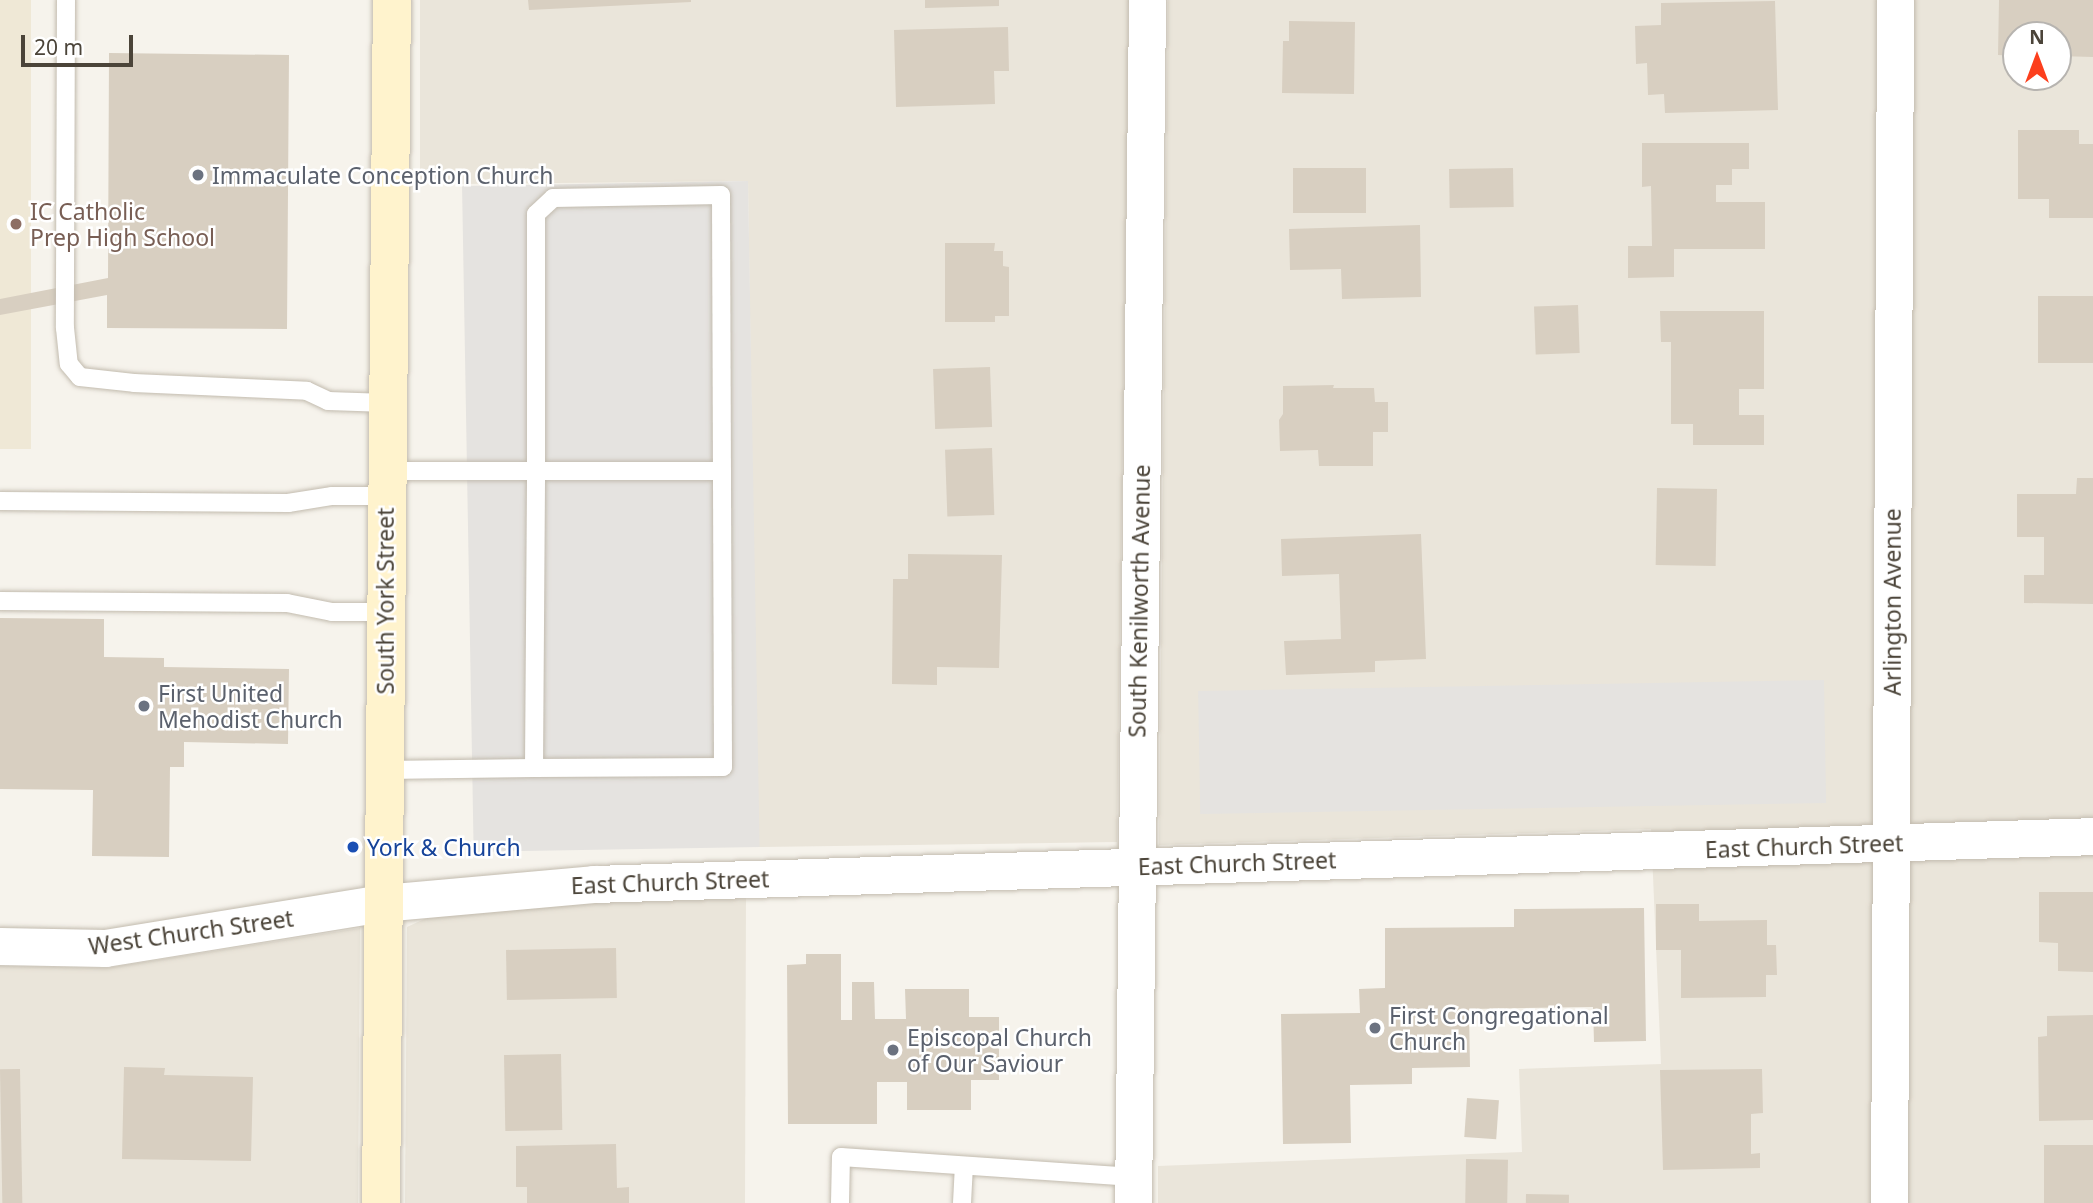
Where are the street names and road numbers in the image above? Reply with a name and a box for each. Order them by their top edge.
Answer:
street label: South Kenilworth Avenue [1123,464,1155,738]
street label: South York Street [371,507,399,695]
street label: Arlington Avenue [1878,508,1906,696]
street label: East Church Street [1704,829,1904,863]
street label: East Church Street [1137,846,1337,880]
street label: East Church Street [570,865,770,899]
street label: West Church Street [87,904,295,960]

